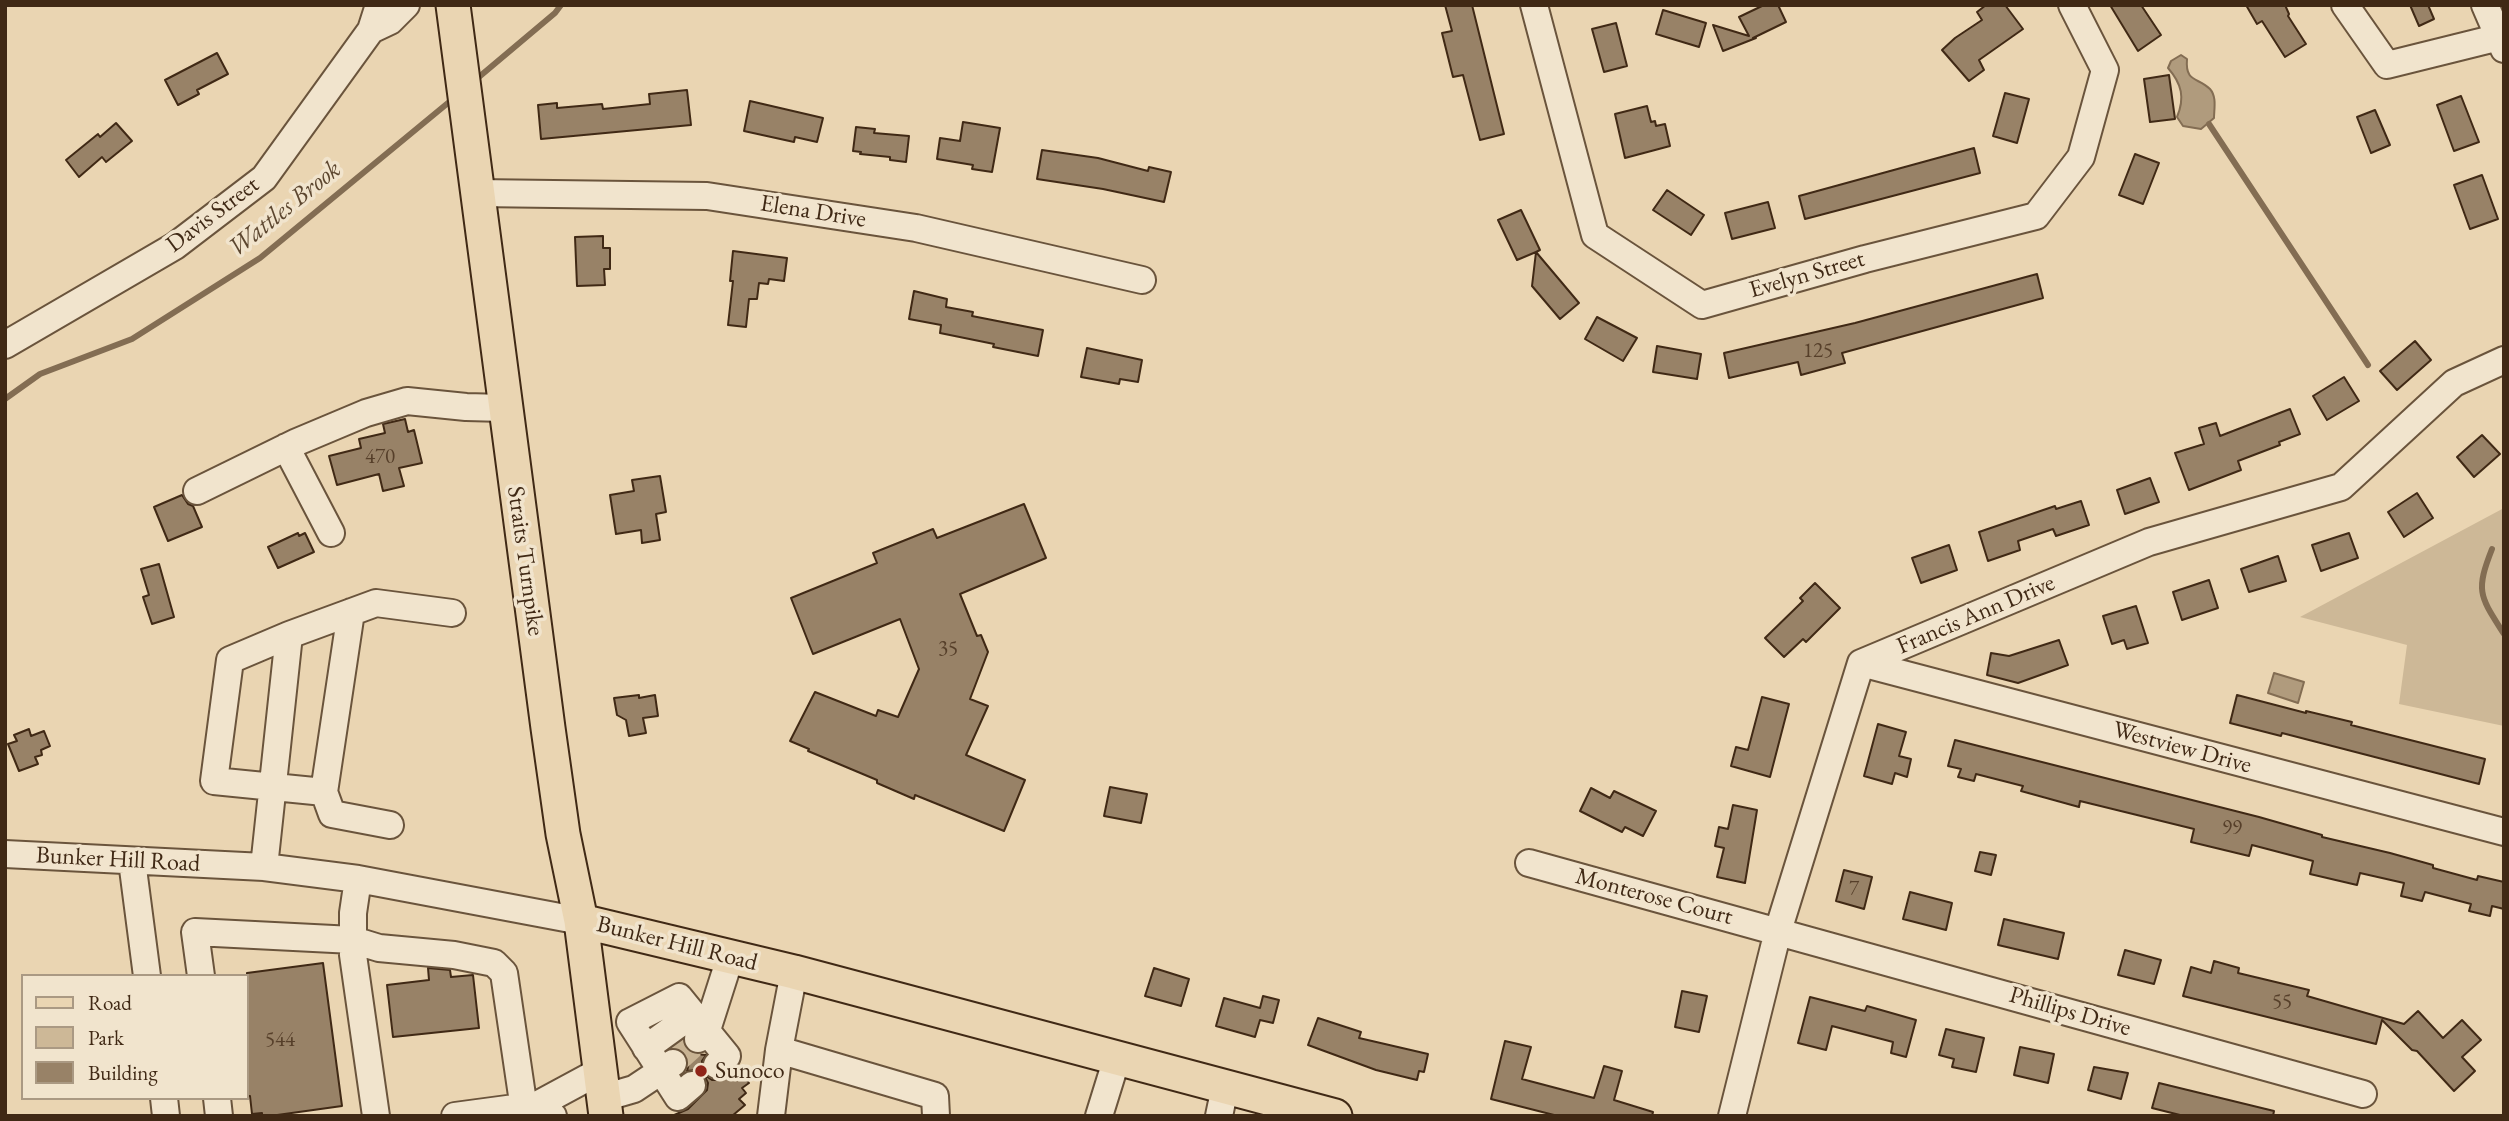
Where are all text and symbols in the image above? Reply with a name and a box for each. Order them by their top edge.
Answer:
water label: Wattles Brook [222,154,348,264]
street label: Davis Street [161,171,265,259]
street label: Elena Drive [758,189,868,235]
street label: Evelyn Street [1746,245,1868,305]
house number: 125 [1803,338,1833,364]
house number: 470 [365,444,395,470]
street label: Straits Turnpike [500,484,550,638]
street label: Francis Ann Drive [1893,569,2059,661]
house number: 35 [938,636,958,662]
street label: Westview Drive [2109,716,2255,780]
house number: 99 [2222,815,2242,841]
street label: Bunker Hill Road [35,841,201,879]
street label: Monterose Court [1572,862,1736,932]
house number: 7 [1849,876,1859,902]
street label: Bunker Hill Road [594,910,760,978]
legend [21,974,248,1100]
street label: Phillips Drive [2006,981,2134,1043]
text: Road [88,989,132,1016]
house number: 55 [2272,989,2292,1015]
text: Park [88,1024,124,1051]
house number: 544 [265,1027,295,1053]
place label: Sunoco [715,1057,785,1085]
text: Building [88,1059,158,1086]
marker: Sunoco [693,1063,709,1079]

